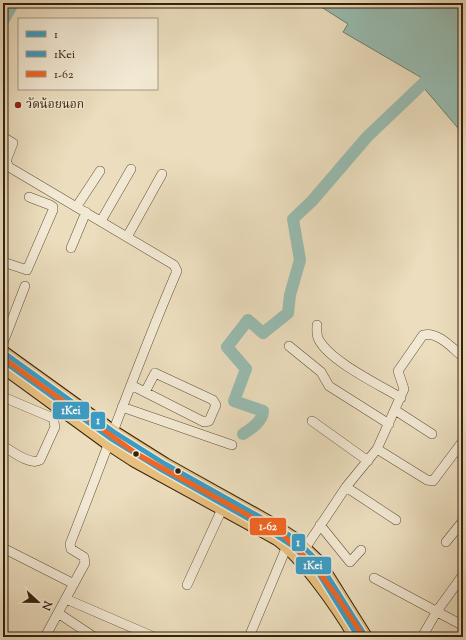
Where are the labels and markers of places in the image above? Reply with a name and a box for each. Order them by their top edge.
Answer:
place label: วัดน้อยนอก [26,96,84,114]
marker: วัดน้อยนอก [13,100,23,110]
unlabelled marker [131,449,141,459]
unlabelled marker [173,466,183,476]

